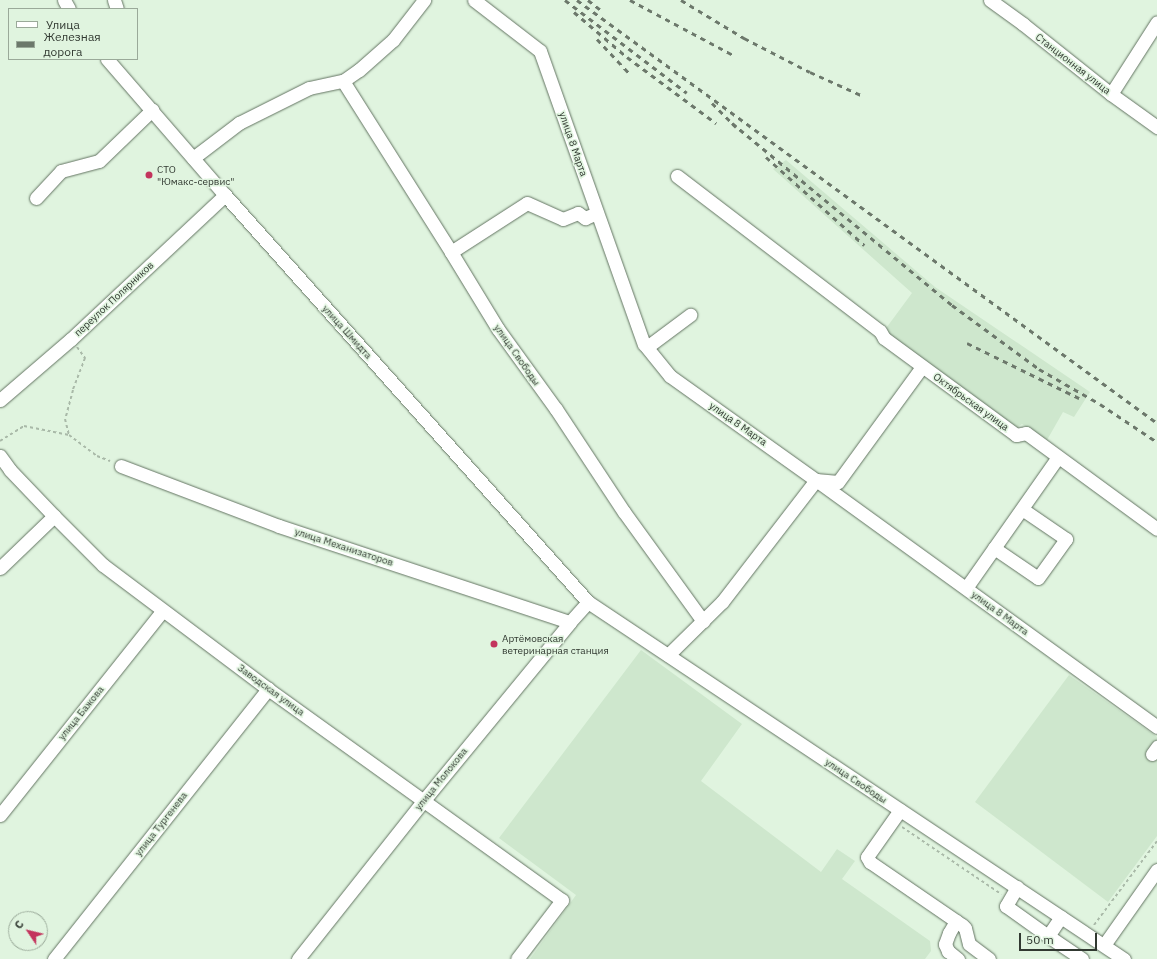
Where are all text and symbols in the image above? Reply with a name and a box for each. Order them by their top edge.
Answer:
legend [8,8,138,60]
text: Улица [46,17,80,32]
text: Железная дорога [43,29,101,59]
street label: Станционная улица [1033,31,1113,97]
street label: улица 8 Марта [556,110,590,178]
place label: СТО "Юмакс-сервис" [157,163,234,186]
marker: СТО "Юмакс-сервис" [144,170,154,180]
street label: переулок Полярников [72,259,156,339]
street label: улица Шмидта [320,303,374,361]
street label: улица Свободы [491,322,543,388]
street label: Октябрьская улица [931,371,1011,433]
street label: улица 8 Марта [707,400,769,448]
street label: улица Механизаторов [293,525,395,569]
street label: улица 8 Марта [969,588,1031,638]
place label: Артёмовская ветеринарная станция [502,632,609,656]
marker: Артёмовская ветеринарная станция [489,639,499,649]
street label: Заводская улица [235,662,307,718]
street label: улица Бажова [56,684,106,742]
street label: улица Молокова [412,745,470,813]
street label: улица Свободы [823,756,889,806]
street label: улица Тургенева [132,790,190,858]
north arrow [8,911,48,951]
text: С [11,918,27,932]
scale bar [1021,925,1099,951]
text: 50 m [1026,932,1054,947]

